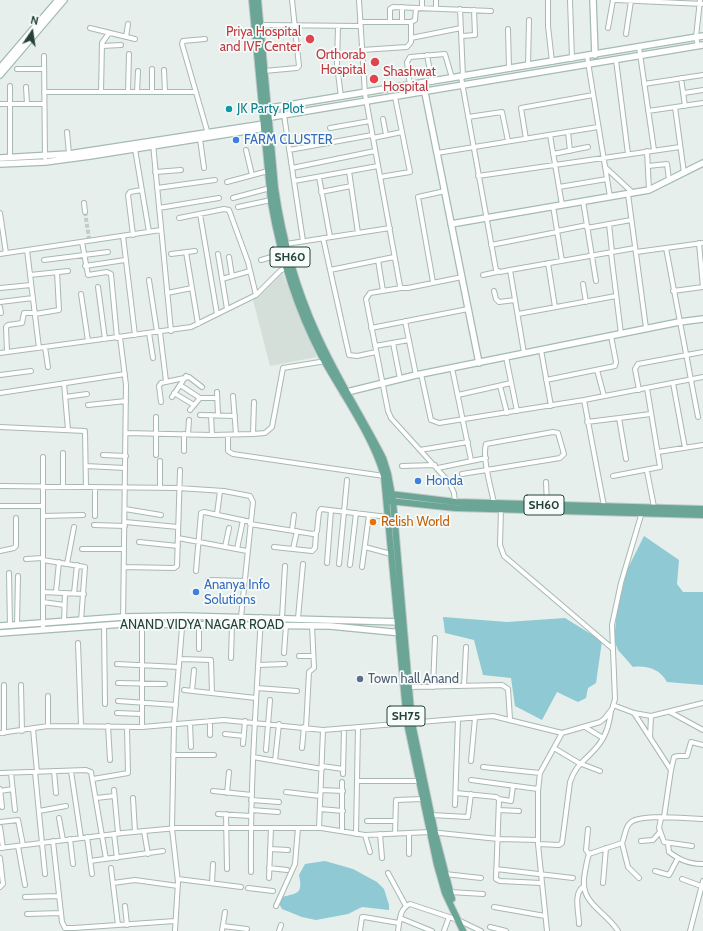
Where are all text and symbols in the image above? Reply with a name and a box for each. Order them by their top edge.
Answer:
north arrow [12,12,52,52]
text: N [29,13,40,28]
place label: Priya Hospital and IVF Center [220,24,301,55]
marker: Priya Hospital and IVF Center [304,33,316,45]
place label: Orthorab Hospital [316,47,366,78]
marker: Orthorab Hospital [369,56,381,68]
place label: Shashwat Hospital [383,64,436,95]
marker: Shashwat Hospital [368,73,380,85]
place label: JK Party Plot [237,101,304,117]
marker: JK Party Plot [224,104,234,114]
place label: FARM CLUSTER [244,132,333,148]
marker: FARM CLUSTER [231,135,241,145]
road number: SH60 [270,247,310,267]
place label: Honda [426,473,463,489]
marker: Honda [413,476,423,486]
road number: SH60 [524,495,564,515]
place label: Relish World [381,514,450,530]
marker: Relish World [368,517,378,527]
place label: Ananya Info Solutions [204,577,270,608]
marker: Ananya Info Solutions [191,587,201,597]
street label: ANAND VIDYA NAGAR ROAD [120,617,284,633]
place label: Town hall Anand [368,671,459,687]
marker: Town hall Anand [355,674,365,684]
road number: SH75 [387,706,425,726]

